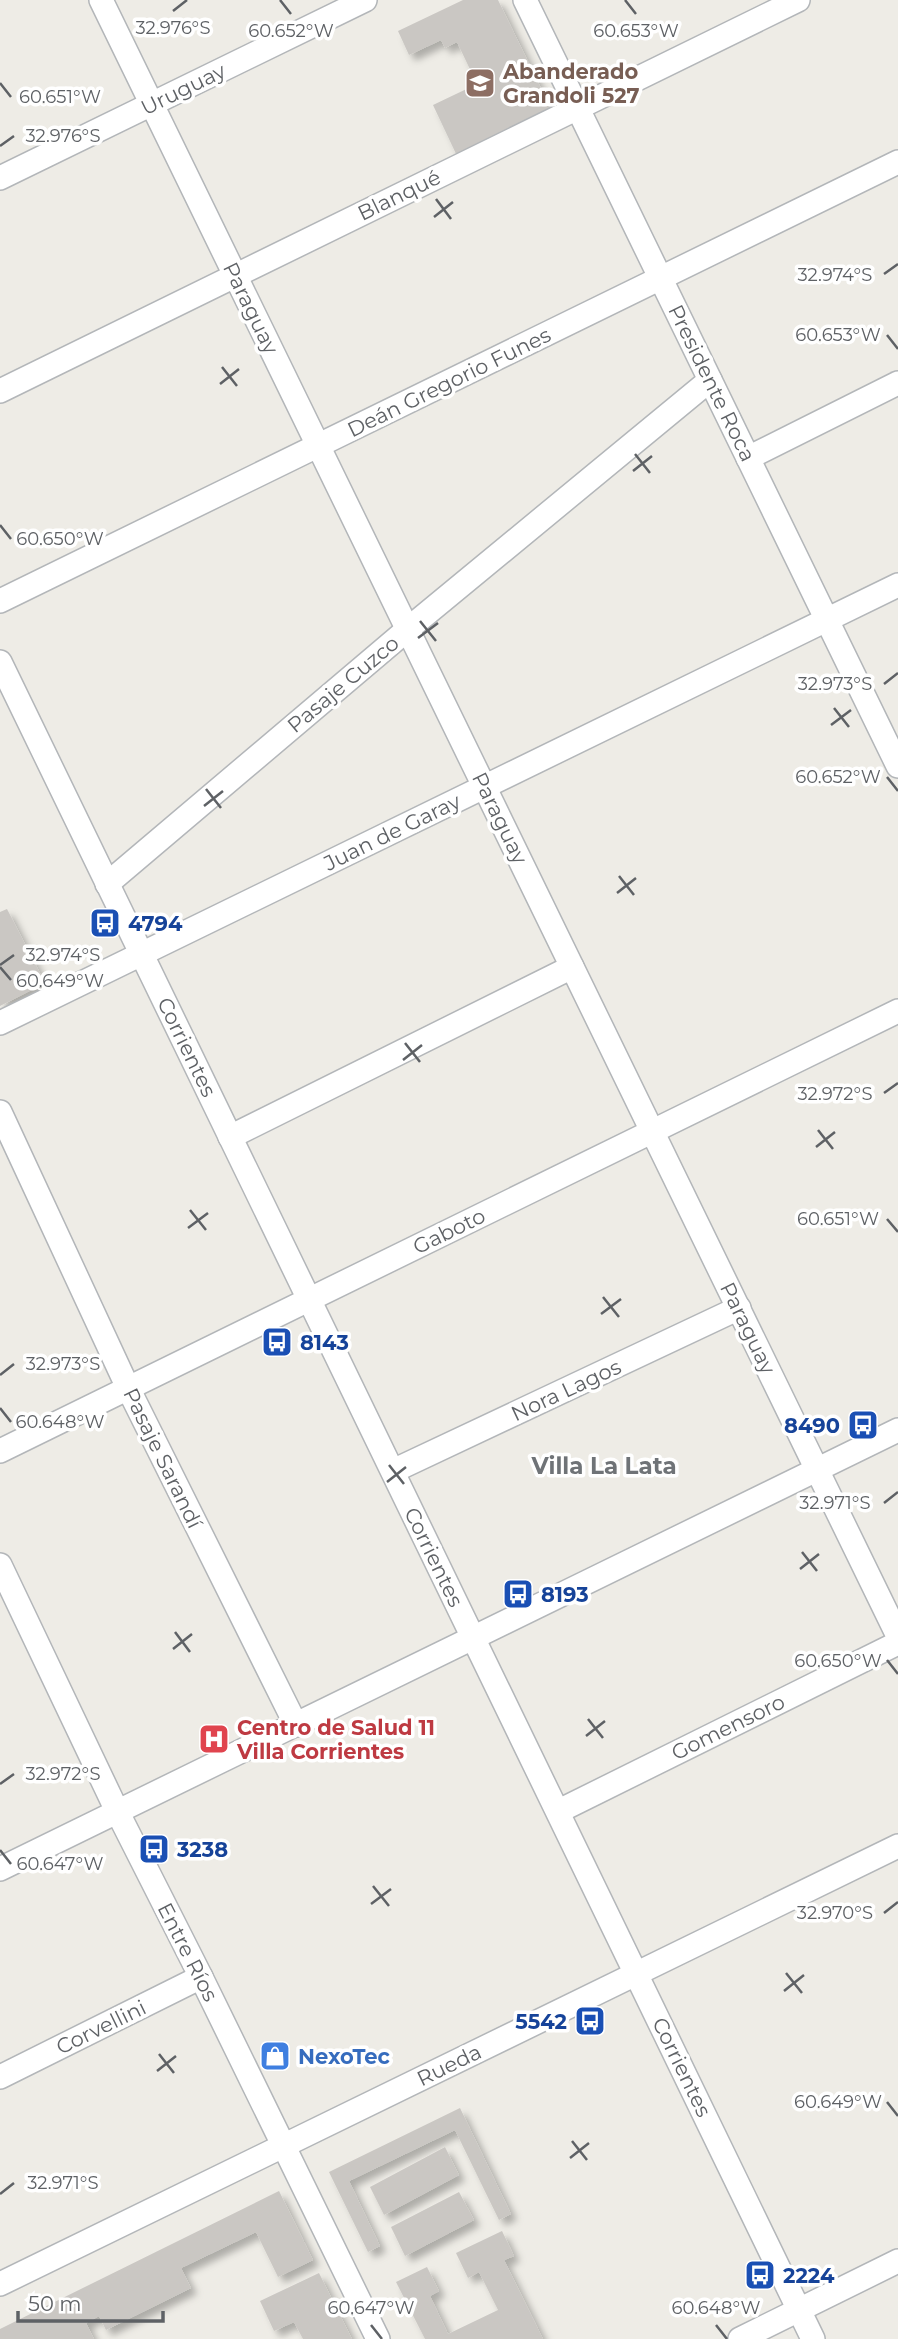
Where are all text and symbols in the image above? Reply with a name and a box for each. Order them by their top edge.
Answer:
text: 32.976°S [136,17,210,39]
text: 60.652°W [248,20,334,42]
text: 60.653°W [593,20,679,42]
street label: Uruguay [137,58,230,120]
place label: Abanderado Grandoli 527 [502,59,640,108]
school or university icon: Abanderado Grandoli 527 [463,66,497,100]
text: 60.651°W [19,86,101,108]
text: 32.976°S [26,125,100,147]
street label: Blanqué [353,164,445,226]
street label: Paraguay [218,258,284,359]
text: 32.974°S [798,264,872,286]
street label: Presidente Roca [663,301,761,465]
street label: Deán Gregorio Funes [343,322,555,442]
text: 60.653°W [795,324,881,346]
text: 60.650°W [16,528,104,550]
street label: Pasaje Cuzco [282,630,404,738]
text: 32.973°S [798,673,872,695]
text: 60.652°W [795,766,881,788]
street label: Paraguay [467,768,533,869]
street label: Juan de Garay [319,788,465,876]
bus stop icon: 4794 [88,906,122,940]
place label: 4794 [128,911,183,936]
text: 32.974°S [26,944,100,966]
text: 60.649°W [16,970,104,992]
street label: Corrientes [152,993,222,1101]
text: 32.972°S [798,1083,872,1105]
street label: Gaboto [409,1203,489,1259]
text: 60.651°W [797,1208,879,1230]
street label: Paraguay [715,1278,781,1379]
bus stop icon: 8143 [260,1325,294,1359]
place label: 8143 [300,1330,349,1355]
text: 32.973°S [26,1353,100,1375]
street label: Nora Lagos [507,1354,625,1426]
street label: Pasaje Sarandí [118,1384,208,1533]
bus stop icon: 8490 [846,1408,880,1442]
text: 60.648°W [16,1411,104,1433]
place label: 8490 [784,1413,840,1438]
district label: Villa La Lata [530,1452,677,1480]
text: 32.971°S [799,1492,871,1514]
street label: Corrientes [399,1503,469,1611]
bus stop icon: 8193 [501,1577,535,1611]
place label: 8193 [541,1582,589,1607]
text: 60.650°W [794,1650,882,1672]
street label: Gomensoro [667,1689,789,1765]
place label: Centro de Salud 11 Villa Corrientes [236,1715,435,1764]
hospital icon: Centro de Salud 11 Villa Corrientes [197,1722,231,1756]
text: 32.972°S [26,1763,100,1785]
bus stop icon: 3238 [137,1832,171,1866]
place label: 3238 [176,1837,228,1862]
text: 60.647°W [17,1853,103,1875]
street label: Entre Ríos [152,1898,224,2006]
text: 32.970°S [797,1902,873,1924]
street label: Corvellini [52,1995,150,2059]
bus stop icon: 5542 [573,2004,607,2038]
place label: 5542 [515,2009,567,2034]
street label: Corrientes [647,2013,717,2121]
shop icon: NexoTec [258,2039,292,2073]
street label: Rueda [413,2039,485,2091]
place label: NexoTec [298,2044,391,2069]
text: 60.649°W [794,2091,882,2113]
text: 32.971°S [27,2172,99,2194]
bus stop icon: 2224 [743,2258,777,2292]
place label: 2224 [783,2263,835,2288]
scale bar [18,2280,163,2324]
text: 50 m [28,2291,82,2316]
text: 60.647°W [328,2297,414,2319]
text: 60.648°W [672,2297,760,2319]

